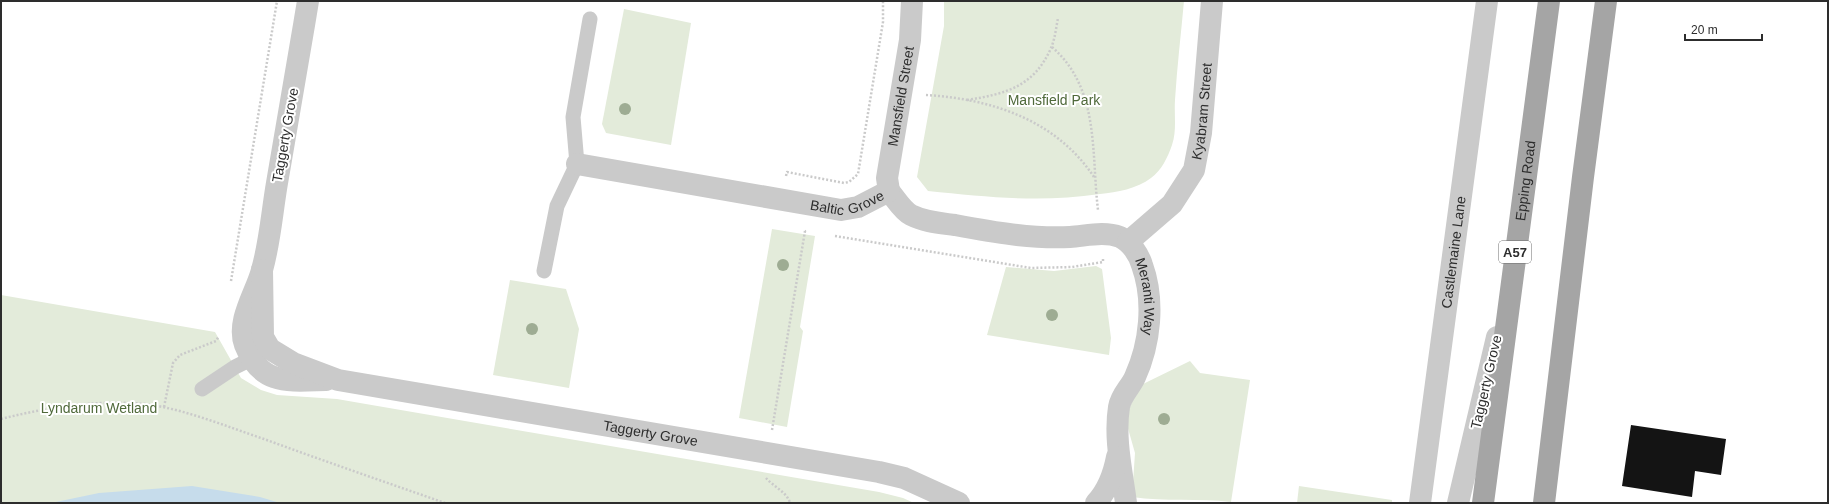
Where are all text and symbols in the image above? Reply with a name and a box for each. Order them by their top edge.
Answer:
scale bar [1685,16,1762,42]
text: 20 m [1691,23,1718,37]
street label: Mansfield Street [884,45,917,148]
street label: Kyabram Street [1188,62,1215,161]
street label: Taggerty Grove [269,86,301,184]
park label: Mansfield Park [1008,92,1101,108]
street label: Epping Road [1512,140,1539,222]
street label: Baltic Grove [809,187,887,218]
street label: Castlemaine Lane [1438,195,1469,309]
road number: A57 [1499,241,1531,263]
street label: Meranti Way [1132,256,1158,336]
street label: Taggerty Grove [1467,333,1505,430]
park label: Lyndarum Wetland [41,400,157,416]
street label: Taggerty Grove [602,417,699,449]

